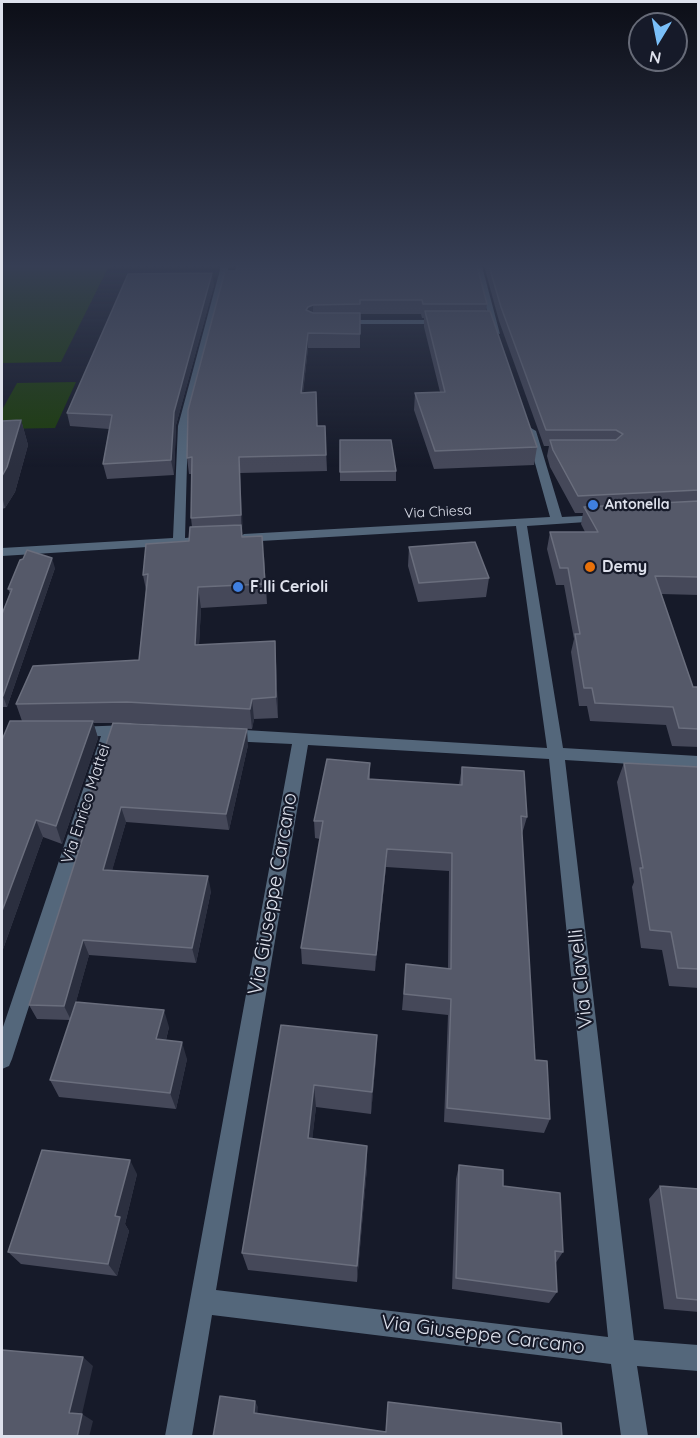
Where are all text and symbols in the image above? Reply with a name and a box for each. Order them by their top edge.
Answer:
north arrow [628,12,688,72]
text: N [648,47,663,69]
place label: Antonella [605,497,670,513]
marker: Antonella [586,498,600,512]
street label: Via Chiesa [404,502,472,522]
place label: Demy [602,557,647,577]
marker: Demy [583,560,597,574]
place label: F.lli Cerioli [250,577,328,597]
marker: F.lli Cerioli [231,580,245,594]
street label: Via Enrico Mattei [58,742,114,866]
street label: Via Giuseppe Carcano [243,791,303,997]
street label: Via Clavelli [564,928,598,1030]
street label: Via Giuseppe Carcano [380,1311,586,1359]

